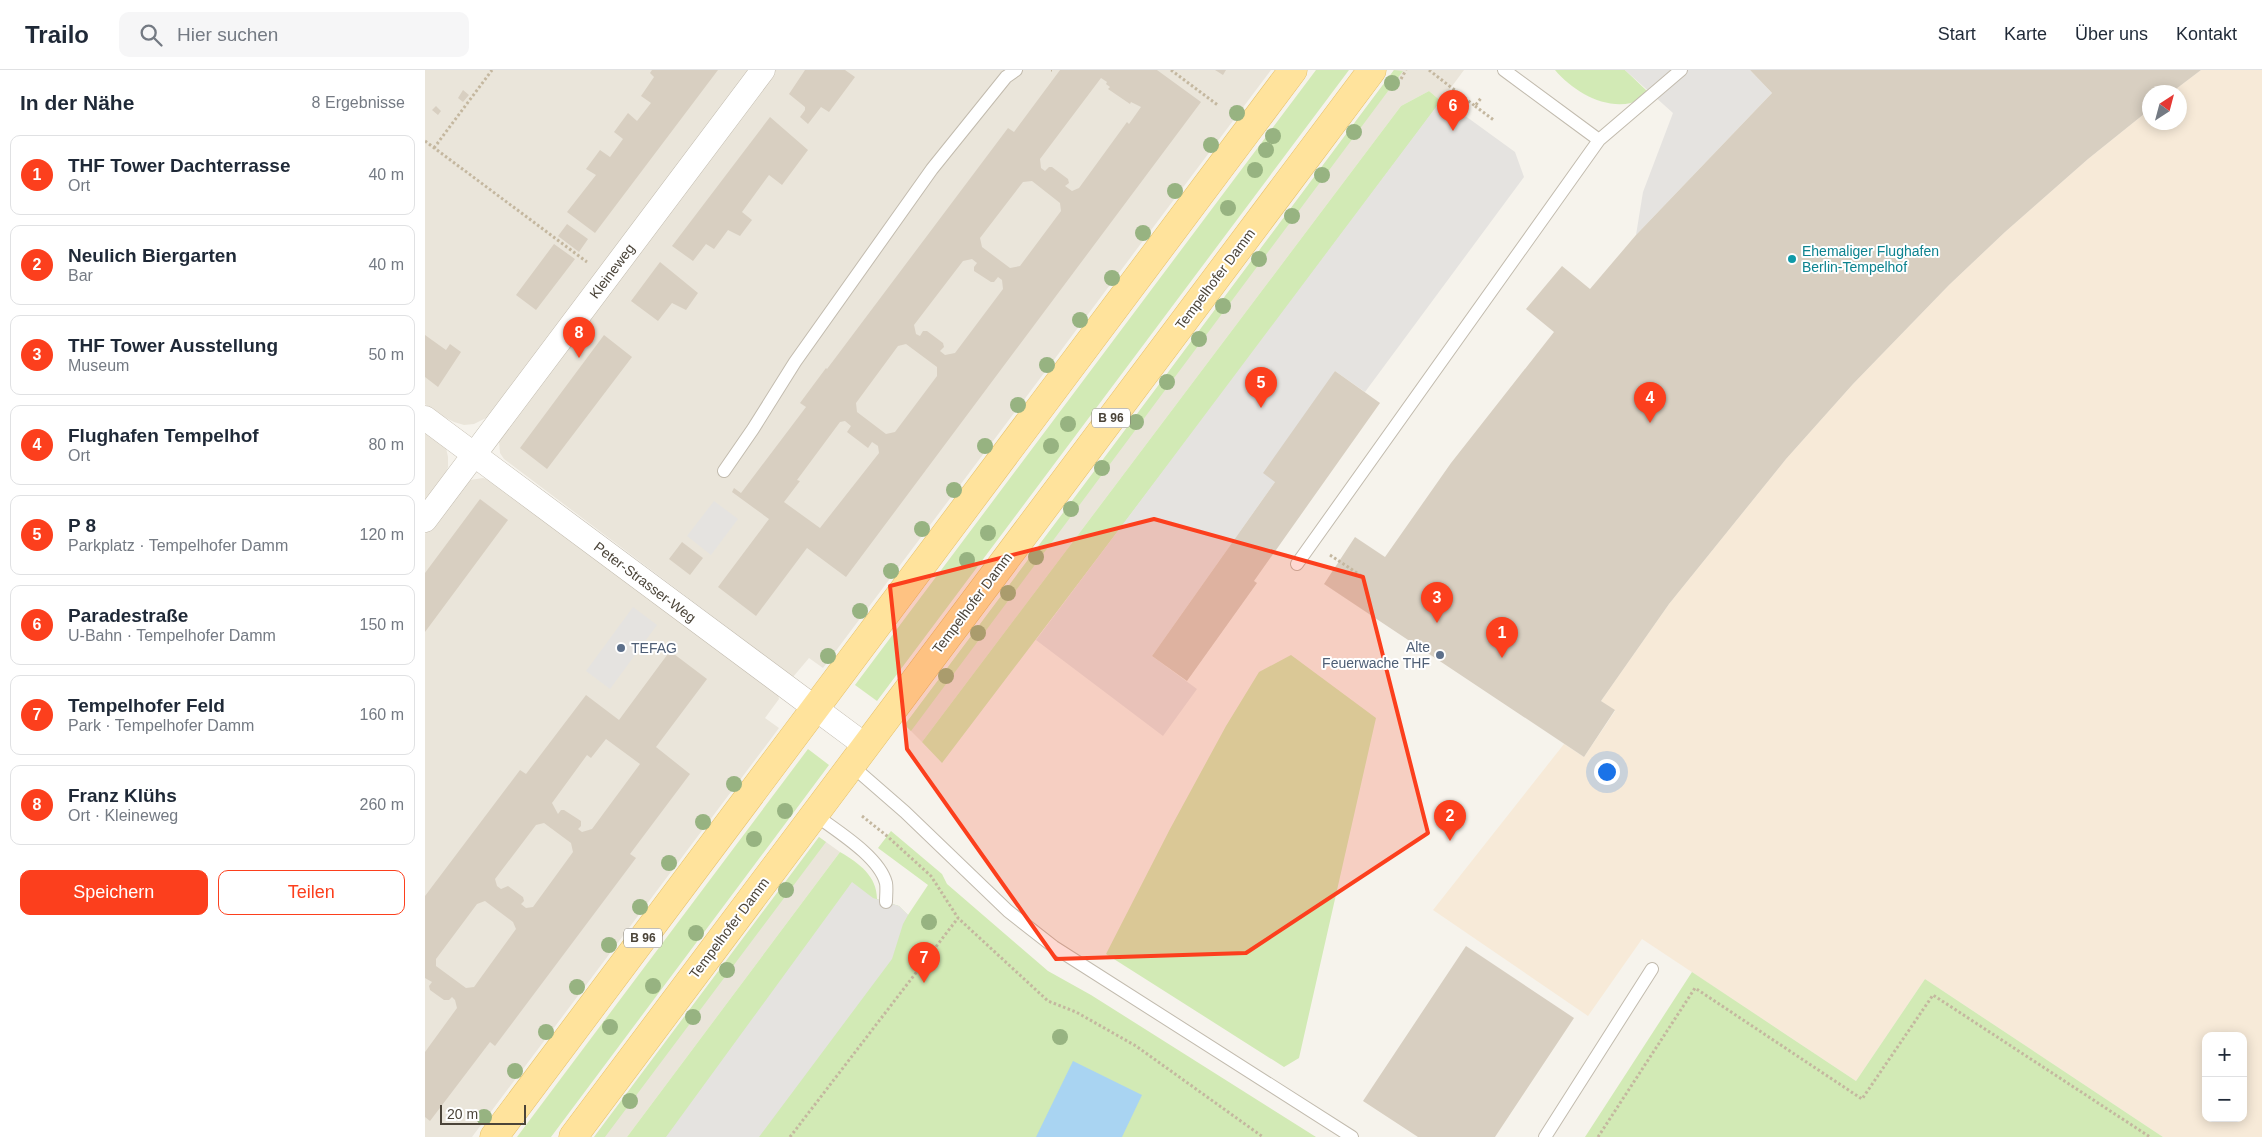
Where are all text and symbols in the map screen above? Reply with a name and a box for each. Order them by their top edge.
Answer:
search box [119,12,469,57]
text: Trailo [25,21,89,48]
icon: search [137,21,165,49]
text: Hier suchen [177,24,278,45]
text: Start [1938,24,1976,44]
text: Karte [2004,24,2047,44]
text: Über uns [2075,24,2148,44]
text: Kontakt [2176,24,2237,44]
north arrow [2142,85,2187,130]
pin: 6 [1437,90,1469,131]
text: In der Nähe [20,91,134,114]
text: 8 Ergebnisse [312,94,405,111]
text: THF Tower Dachterrasse [68,155,290,176]
text: 1 [33,166,41,183]
text: 40 m [368,166,404,183]
text: Ort [68,177,90,194]
street label: Tempelhofer Damm [1172,225,1258,333]
street label: Kleineweg [586,240,638,302]
place label: Ehemaliger Flughafen Berlin-Tempelhof [1802,243,1939,275]
text: Neulich Biergarten [68,245,237,266]
marker: Ehemaliger Flughafen Berlin-Tempelhof [1786,253,1798,265]
text: 2 [33,256,41,273]
text: 40 m [368,256,404,273]
text: Bar [68,267,93,284]
pin: 8 [563,317,595,358]
text: THF Tower Ausstellung [68,335,278,356]
text: 3 [33,346,41,363]
text: 50 m [368,346,404,363]
text: Museum [68,357,129,374]
pin: 5 [1245,367,1277,408]
pin: 4 [1634,382,1666,423]
road number: B 96 [1092,408,1130,428]
text: Flughafen Tempelhof [68,425,259,446]
text: 4 [33,436,41,453]
text: 80 m [368,436,404,453]
text: Ort [68,447,90,464]
text: P 8 [68,515,96,536]
text: 5 [33,526,41,543]
text: 120 m [360,526,404,543]
text: Parkplatz · Tempelhofer Damm [68,537,288,554]
street label: Peter-Strasser-Weg [591,538,699,626]
street label: Tempelhofer Damm [929,549,1015,657]
pin: 3 [1421,582,1453,623]
text: Paradestraße [68,605,188,626]
text: 6 [33,616,41,633]
text: 150 m [360,616,404,633]
pin: 1 [1486,617,1518,658]
text: U-Bahn · Tempelhofer Damm [68,627,276,644]
place label: Alte Feuerwache THF [1322,639,1430,671]
place label: TEFAG [631,640,677,656]
marker: TEFAG [615,642,627,654]
marker: Alte Feuerwache THF [1434,649,1446,661]
text: Tempelhofer Feld [68,695,225,716]
text: 7 [33,706,41,723]
text: 160 m [360,706,404,723]
text: Park · Tempelhofer Damm [68,717,254,734]
your location [1594,759,1620,785]
text: Franz Klühs [68,785,177,806]
text: 8 [33,796,41,813]
text: 260 m [360,796,404,813]
pin: 2 [1434,800,1466,841]
text: Ort · Kleineweg [68,807,178,824]
button: Speichern [20,870,208,915]
button: Teilen [218,870,405,915]
street label: Tempelhofer Damm [686,874,772,982]
road number: B 96 [624,928,662,948]
pin: 7 [908,942,940,983]
map controls [2202,1032,2247,1122]
button: + [2202,1032,2247,1077]
button: − [2202,1077,2247,1122]
scale bar [440,1102,526,1125]
text: 20 m [447,1106,478,1122]

